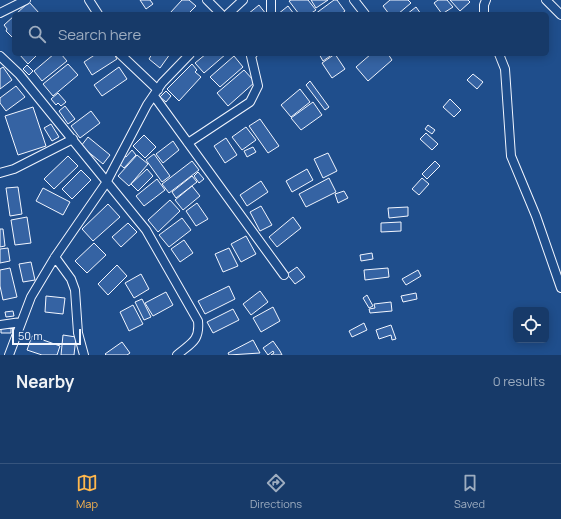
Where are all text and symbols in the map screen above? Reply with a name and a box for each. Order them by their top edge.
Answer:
search box [12,12,549,56]
icon: search [26,23,48,45]
text: Search here [58,24,141,45]
map controls [513,307,549,343]
button: locate [513,307,549,343]
scale bar [12,327,81,346]
text: 50 m [18,328,43,343]
text: Nearby [16,370,74,393]
text: 0 results [493,372,545,390]
tab: Map [76,472,98,511]
tab: Directions [250,472,302,511]
tab: Saved [454,472,485,511]

